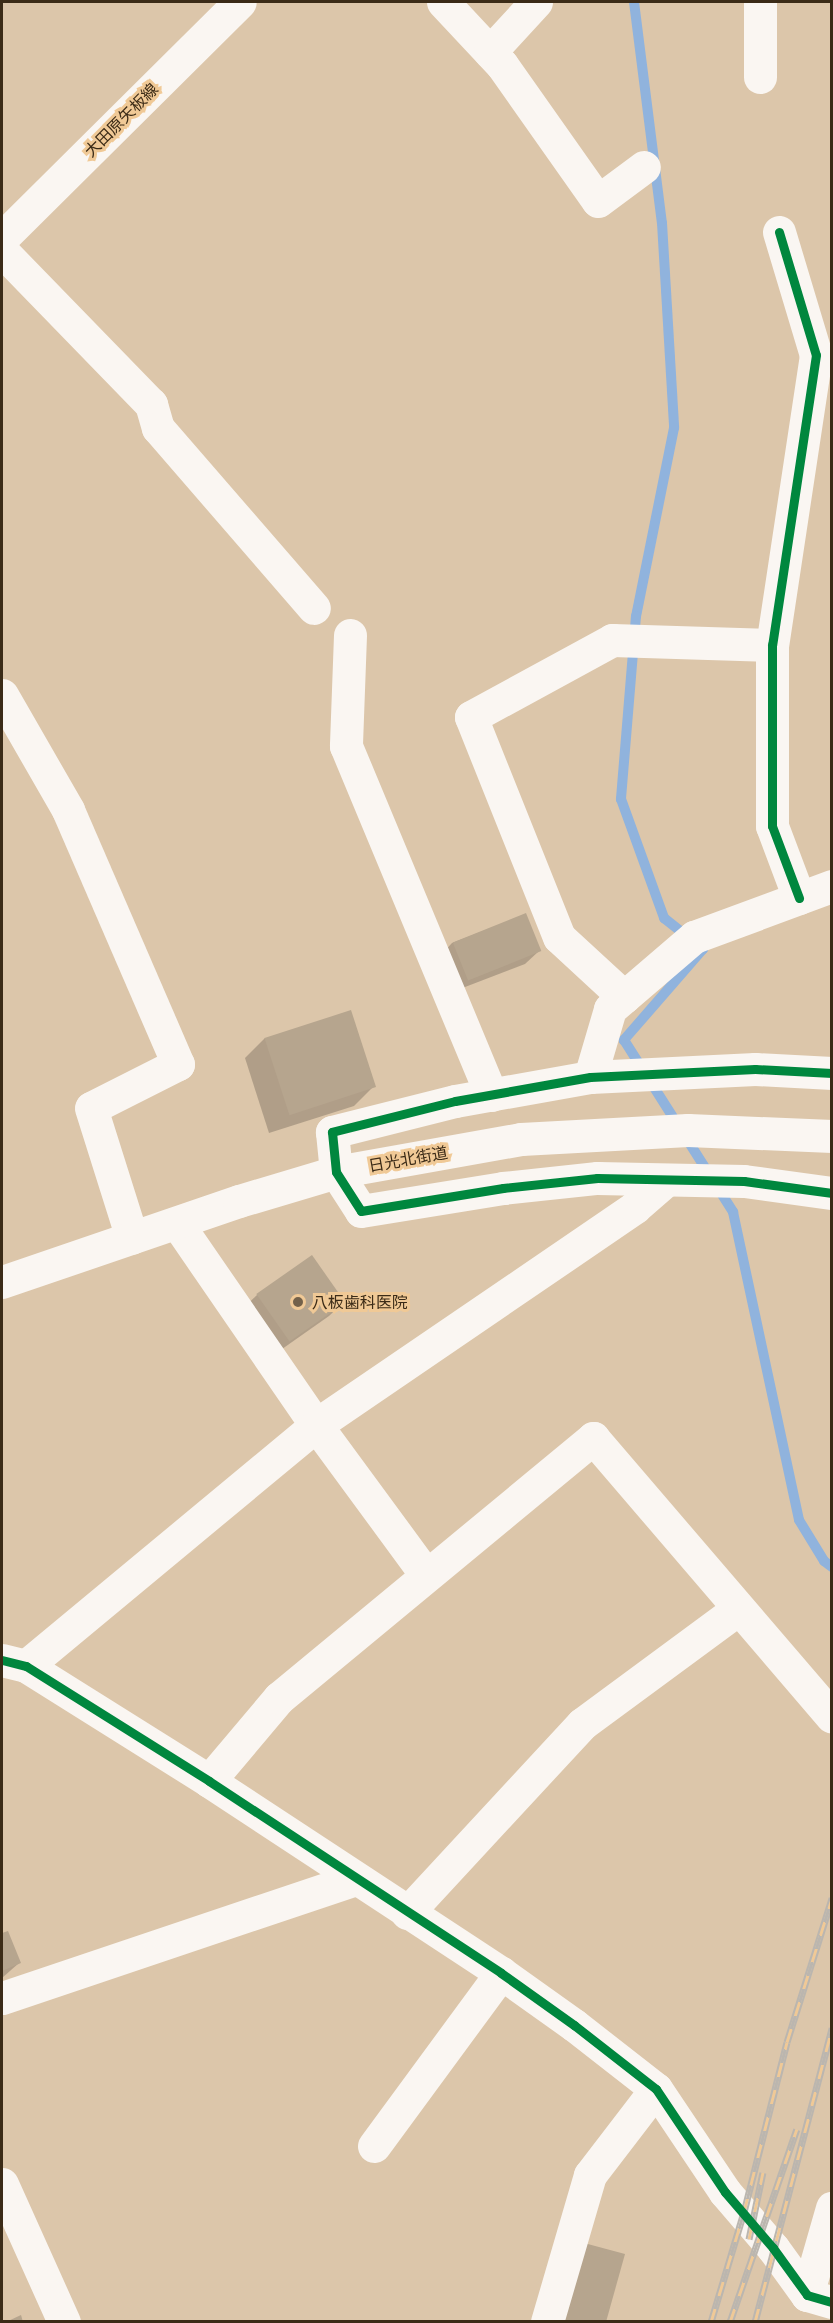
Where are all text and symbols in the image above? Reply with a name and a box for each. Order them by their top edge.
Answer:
street label: 大田原矢板線 [80,79,162,161]
street label: 日光北街道 [367,1143,449,1175]
place label: 八板歯科医院 [312,1292,408,1312]
marker: 八板歯科医院 [289,1293,307,1311]

